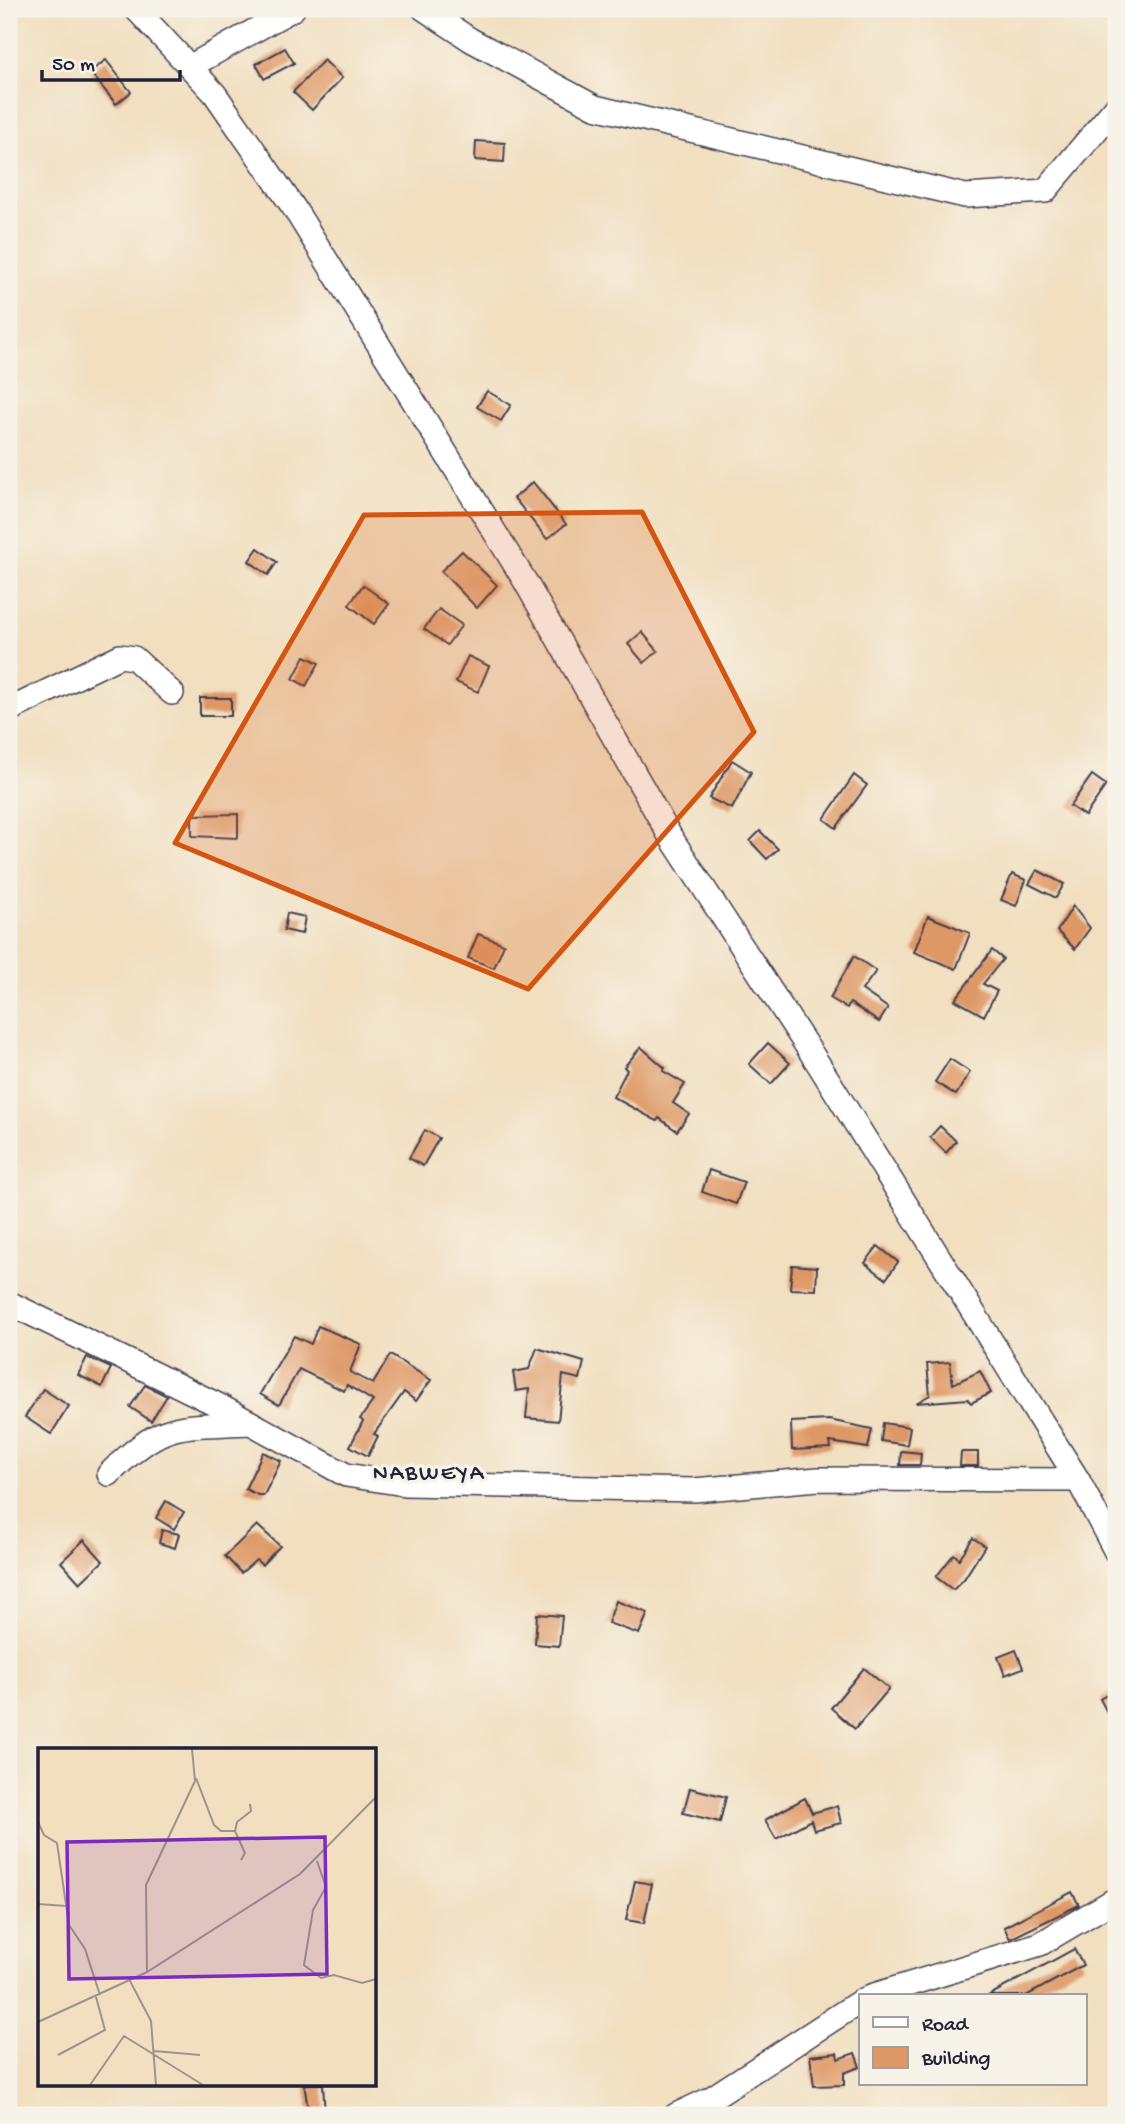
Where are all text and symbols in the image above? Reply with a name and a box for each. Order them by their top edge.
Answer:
scale bar [42,38,180,82]
text: 50 m [52,54,95,79]
district label: NABWEYA [373,1461,485,1488]
inset map [38,1748,376,2086]
legend [859,1994,1086,2086]
text: Road [922,2014,970,2039]
text: Building [921,2048,991,2073]

